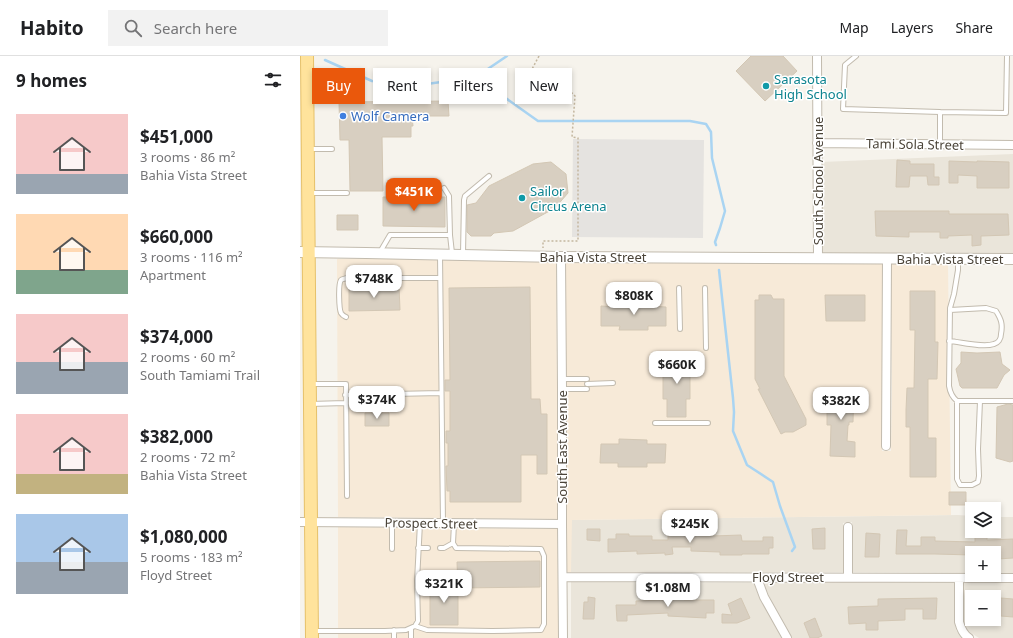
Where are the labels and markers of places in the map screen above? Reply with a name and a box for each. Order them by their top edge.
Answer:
place label: Sarasota High School [774,70,847,103]
marker: Sarasota High School [761,81,771,91]
place label: Wolf Camera [351,107,429,125]
marker: Wolf Camera [338,111,348,121]
pin: $451K [386,178,442,212]
place label: Sailor Circus Arena [530,182,607,215]
marker: Sailor Circus Arena [517,193,527,203]
pin: $748K [346,265,402,299]
pin: $808K [606,282,662,316]
pin: $660K [649,351,705,385]
pin: $374K [349,386,405,420]
pin: $382K [813,387,869,421]
pin: $245K [662,510,718,544]
pin: $321K [416,570,472,604]
pin: $1.08M [635,574,701,608]

